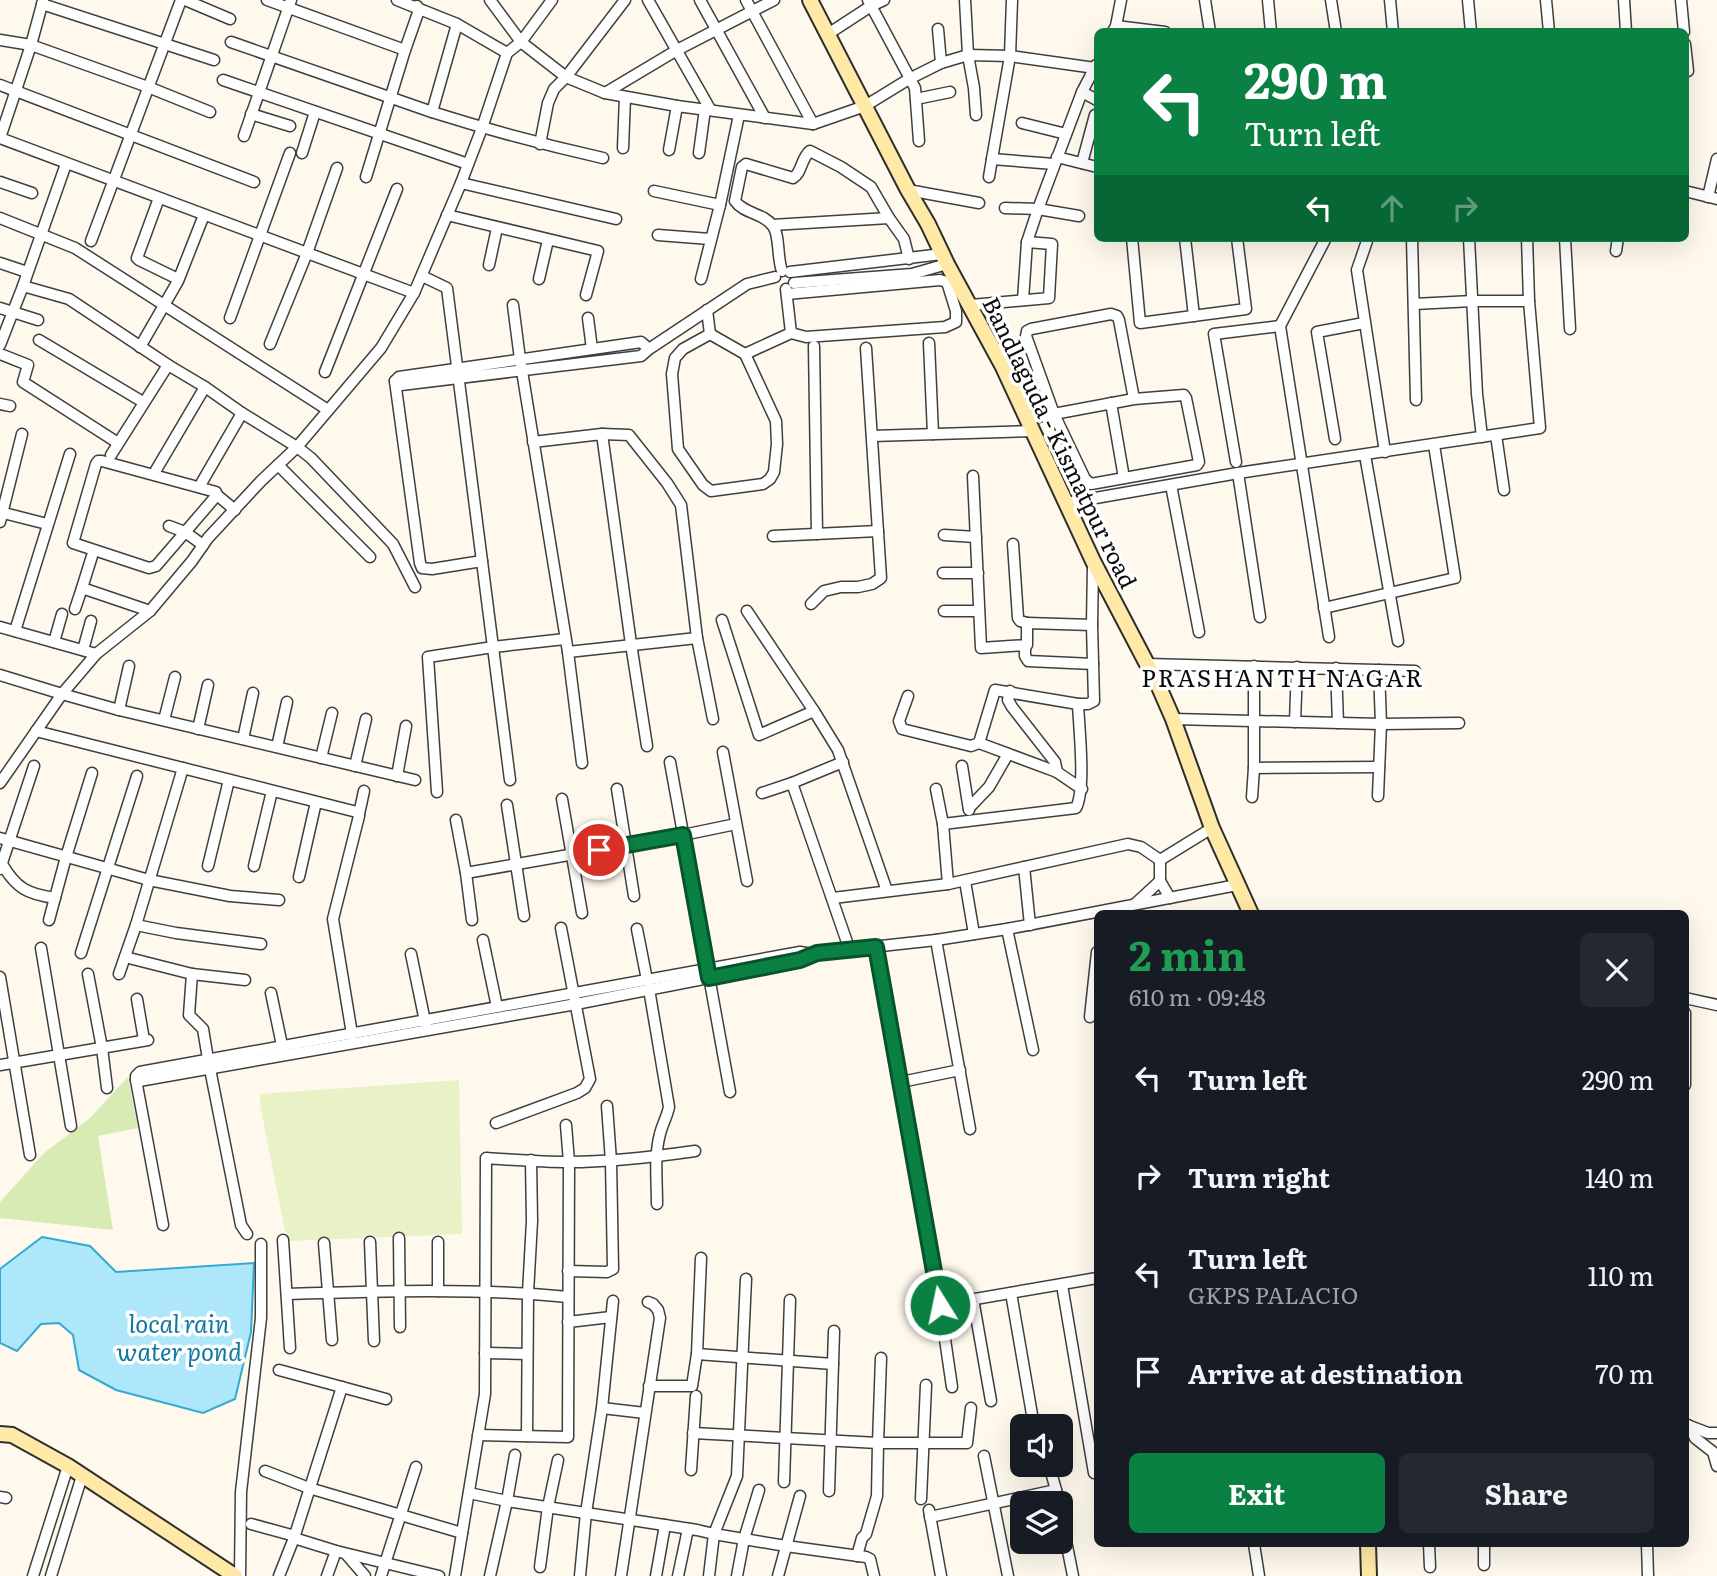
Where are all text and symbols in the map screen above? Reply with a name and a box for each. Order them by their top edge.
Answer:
text: 290 m [1244,41,1387,114]
icon: left [1129,56,1220,147]
text: Turn left [1244,108,1381,156]
icon: left [1300,189,1338,227]
icon: ahead [1373,189,1411,227]
icon: right [1446,189,1484,227]
street label: Bandlaguda - Kismatpur road [975,290,1147,594]
district label: PRASHANTH NAGAR [1141,659,1425,694]
pin [569,820,629,880]
icon: arrive [580,831,618,869]
text: 2 min [1129,922,1246,984]
button: close [1580,933,1654,1007]
text: 610 m · 09:48 [1129,979,1266,1013]
icon: left [1129,1059,1167,1097]
text: Turn left [1188,1059,1307,1098]
text: 290 m [1582,1059,1654,1098]
icon: right [1129,1157,1167,1195]
text: Turn right [1188,1157,1330,1196]
text: 140 m [1585,1157,1654,1196]
text: Turn left [1188,1238,1307,1277]
icon: left [1129,1255,1167,1293]
text: 110 m [1587,1255,1654,1294]
position arrow [903,1268,977,1342]
text: GKPS PALACIO [1188,1277,1358,1311]
water label: local rain water pond [116,1305,242,1368]
icon: arrive [1129,1353,1167,1391]
text: Arrive at destination [1188,1353,1463,1392]
text: 70 m [1595,1353,1654,1392]
map controls [1010,1414,1073,1554]
button: sound [1010,1414,1073,1477]
button: Exit [1129,1453,1385,1533]
button: Share [1399,1453,1654,1533]
button: layers [1010,1491,1073,1554]

